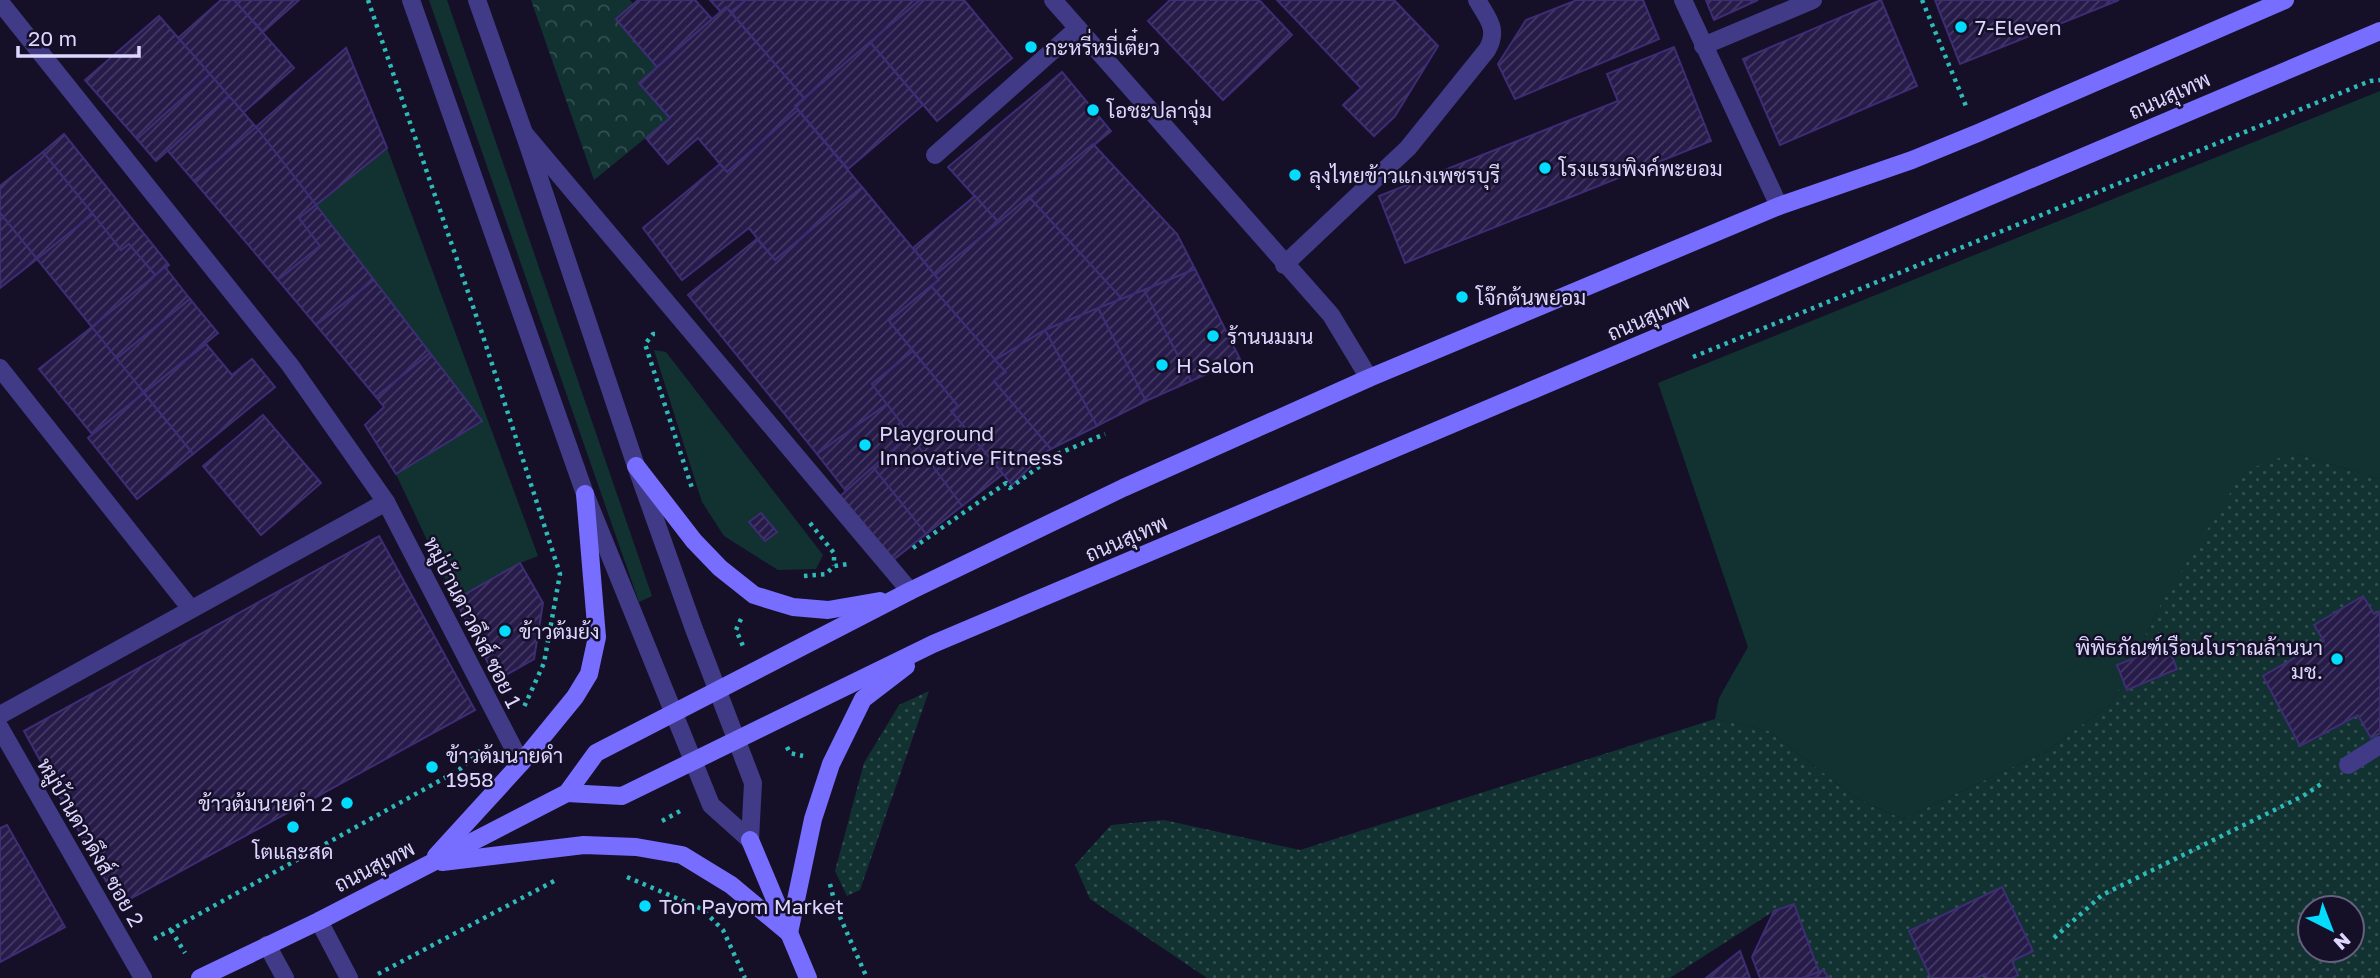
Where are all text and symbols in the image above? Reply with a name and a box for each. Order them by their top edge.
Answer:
scale bar [18,14,138,58]
place label: 7-Eleven [1975,14,2062,40]
marker: 7-Eleven [1953,19,1969,35]
text: 20 m [28,25,77,51]
place label: กะหรี่หมี่เตี๋ยว [1045,28,1160,60]
marker: กะหรี่หมี่เตี๋ยว [1023,39,1039,55]
street label: ถนนสุเทพ [2124,66,2215,126]
place label: โอชะปลาจุ่ม [1106,97,1212,125]
marker: โอชะปลาจุ่ม [1085,102,1101,118]
place label: โรงแรมพิงค์พะยอม [1558,155,1723,181]
marker: โรงแรมพิงค์พะยอม [1537,160,1553,176]
place label: ลุงไทยข้าวแกงเพชรบุรี [1309,162,1500,190]
marker: ลุงไทยข้าวแกงเพชรบุรี [1287,167,1303,183]
place label: โจ๊กต้นพยอม [1475,284,1586,310]
street label: ถนนสุเทพ [1603,288,1694,348]
marker: โจ๊กต้นพยอม [1454,289,1470,305]
place label: ร้านนมมน [1227,323,1313,349]
marker: ร้านนมมน [1205,328,1221,344]
place label: H Salon [1176,352,1255,378]
marker: H Salon [1154,357,1170,373]
place label: Playground Innovative Fitness [879,420,1063,470]
marker: Playground Innovative Fitness [857,437,873,453]
street label: ถนนสุเทพ [1081,509,1172,569]
street label: หมู่บ้านดาวดึงส์ ซอย 1 [416,532,527,713]
place label: ข้าวต้มย้ง [519,618,600,644]
marker: ข้าวต้มย้ง [497,623,513,639]
place label: พิพิธภัณฑ์เรือนโบราณล้านนา มช. [2075,634,2323,684]
marker: พิพิธภัณฑ์เรือนโบราณล้านนา มช. [2329,651,2345,667]
place label: ข้าวต้มนายดำ 1958 [446,742,563,792]
street label: หมู่บ้านดาวดึงส์ ซอย 2 [29,753,150,933]
marker: ข้าวต้มนายดำ 1958 [424,759,440,775]
place label: ข้าวต้มนายดำ 2 [198,790,333,816]
marker: ข้าวต้มนายดำ 2 [339,795,355,811]
marker: โตและสด [285,819,301,835]
street label: ถนนสุเทพ [330,835,419,899]
place label: โตและสด [252,838,333,864]
place label: Ton Payom Market [659,893,844,919]
north arrow [2296,894,2366,964]
marker: Ton Payom Market [637,898,653,914]
text: N [2330,929,2356,955]

